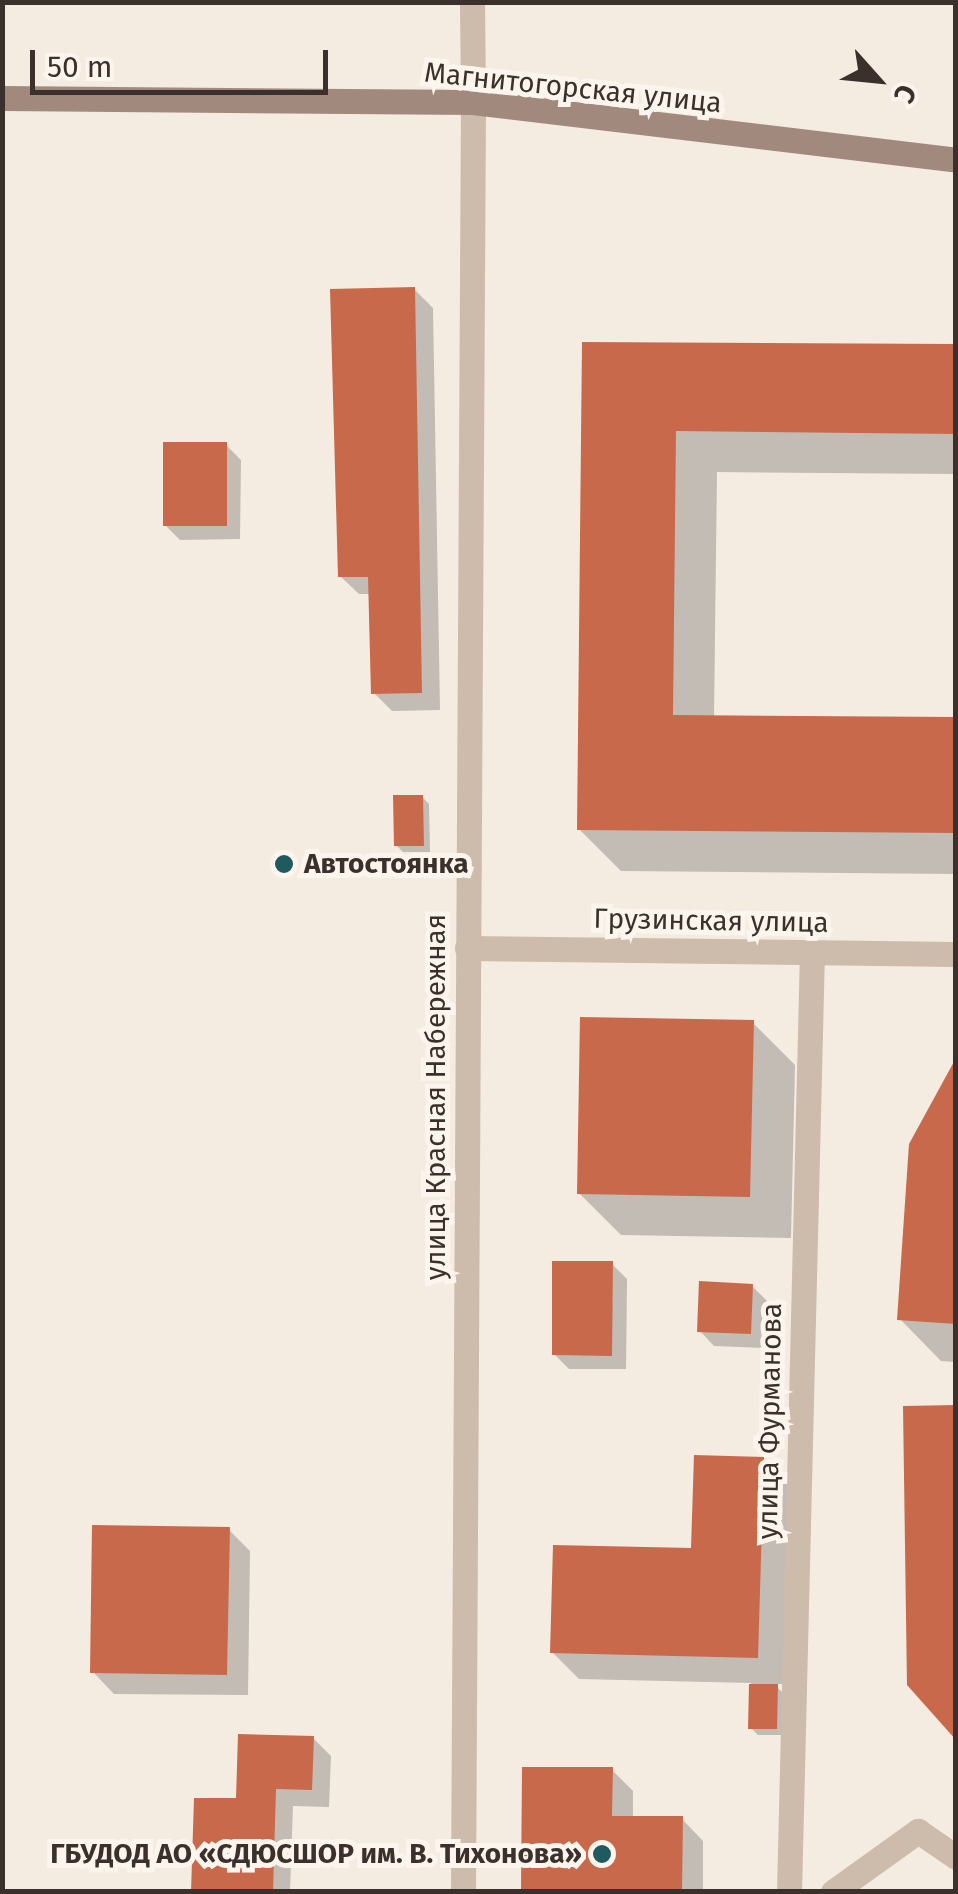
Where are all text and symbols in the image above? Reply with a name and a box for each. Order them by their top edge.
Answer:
scale bar [35,30,332,92]
north arrow [828,30,928,130]
text: 50 m [47,49,112,85]
street label: Магнитогорская улица [423,56,723,120]
text: С [887,79,924,109]
place label: Автостоянка [304,847,469,881]
marker: Автостоянка [273,853,295,875]
street label: Грузинская улица [593,902,829,940]
street label: улица Красная Набережная [419,914,453,1280]
street label: улица Фурманова [751,1302,789,1540]
place label: ГБУДОД АО «СДЮСШОР им. В. Тихонова» [50,1837,582,1871]
marker: ГБУДОД АО «СДЮСШОР им. В. Тихонова» [591,1843,613,1865]

